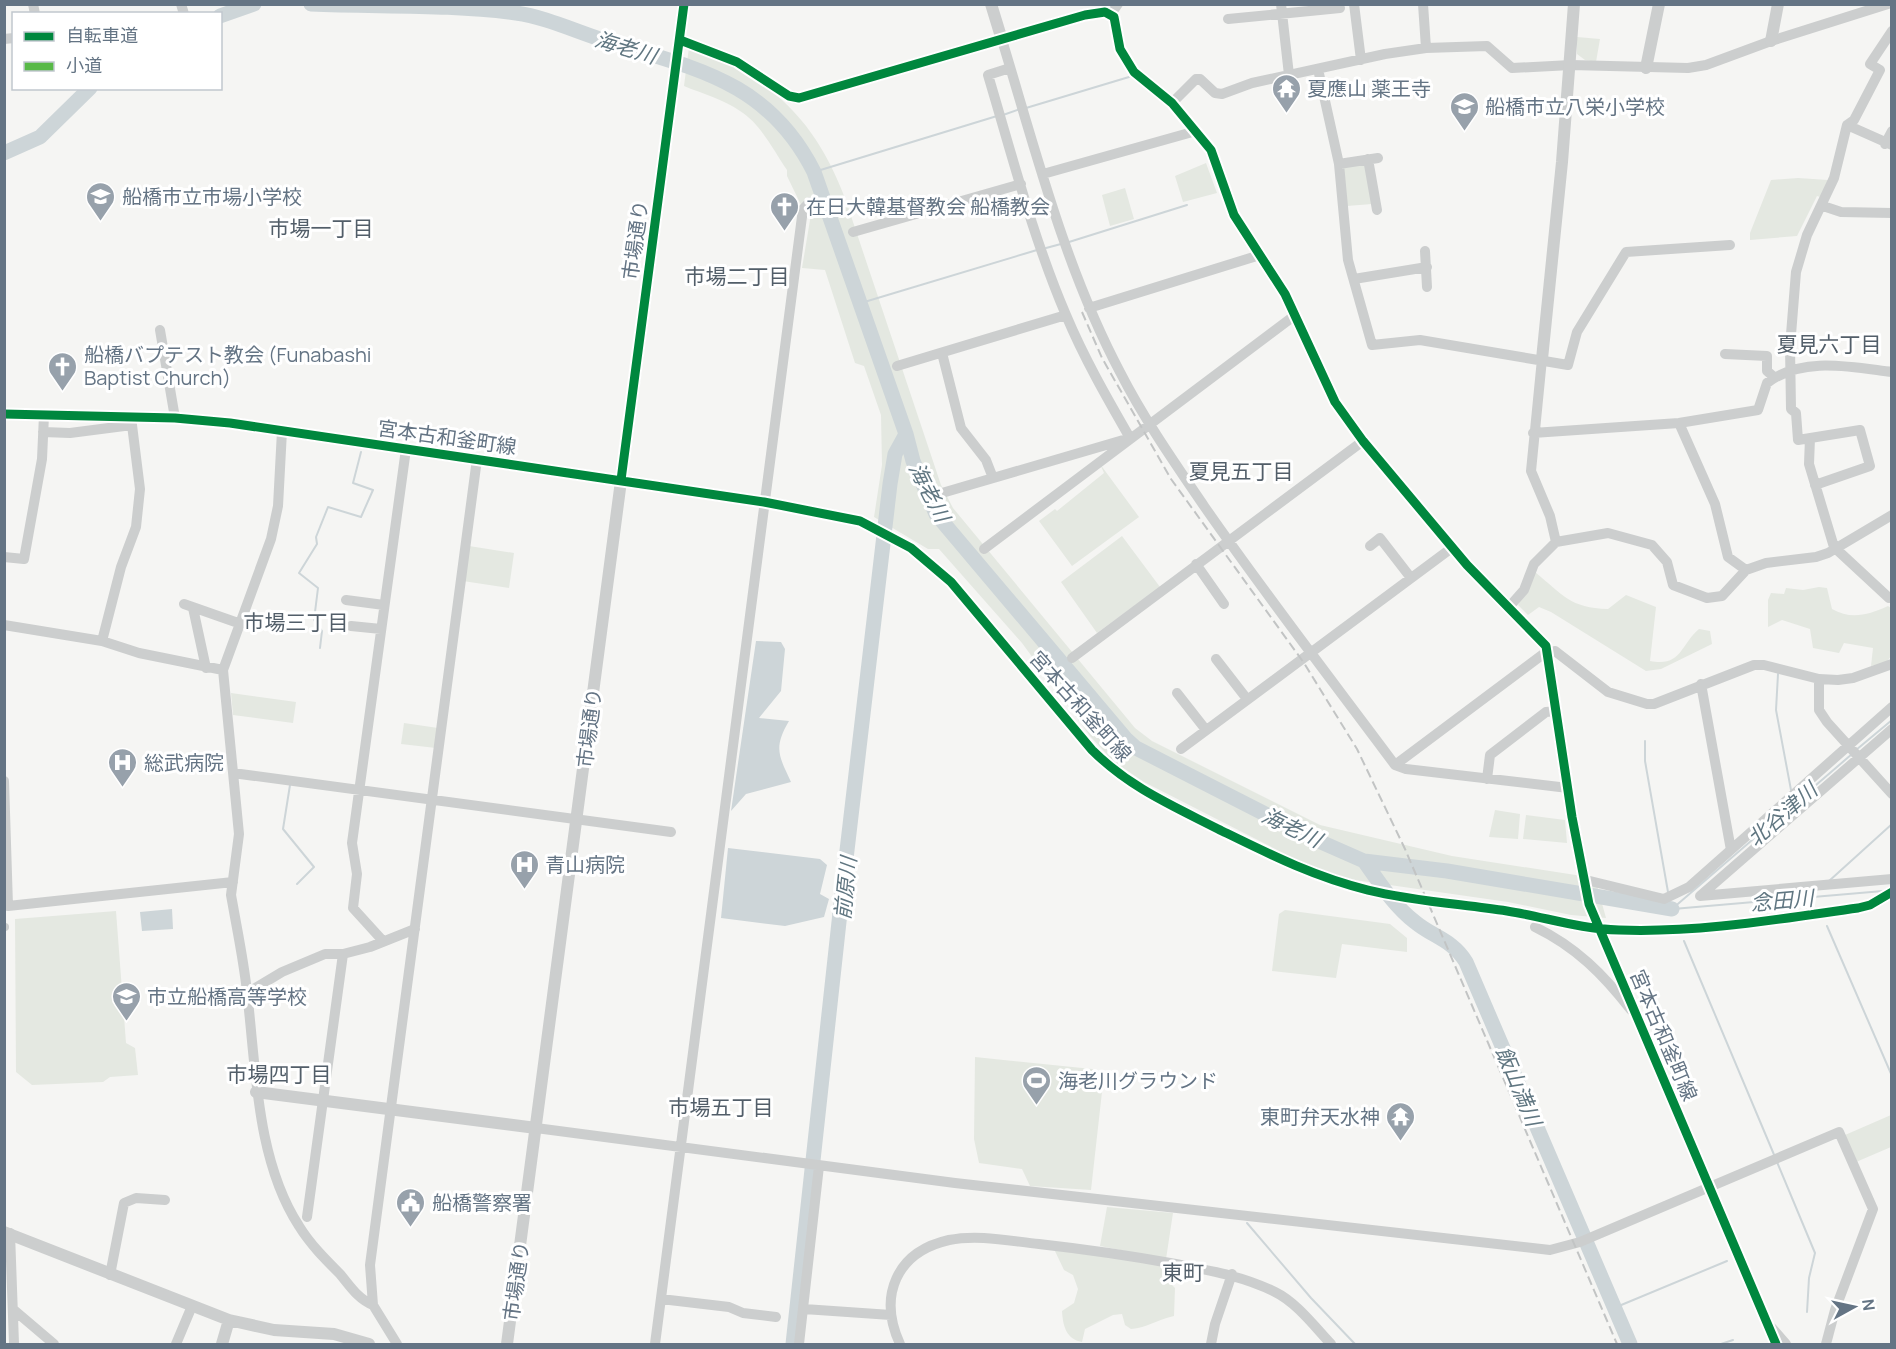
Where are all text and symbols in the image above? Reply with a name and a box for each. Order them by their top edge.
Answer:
legend [12,12,222,90]
text: 自転車道 [66,23,138,47]
water label: 海老川 [592,24,662,70]
text: 小道 [66,53,102,77]
temple icon: 夏應山 薬王寺 [1270,72,1302,114]
place label: 夏應山 薬王寺 [1307,75,1431,102]
school or university icon: 船橋市立八栄小学校 [1448,90,1480,132]
place label: 船橋市立八栄小学校 [1485,93,1665,120]
school or university icon: 船橋市立市場小学校 [85,180,117,222]
place label: 船橋市立市場小学校 [122,183,302,210]
church icon: 在日大韓基督教会 船橋教会 [769,190,801,232]
place label: 在日大韓基督教会 船橋教会 [806,193,1050,220]
street label: 市場通り [616,199,654,281]
district label: 市場一丁目 [269,214,374,242]
district label: 市場二丁目 [685,262,790,290]
district label: 夏見六丁目 [1777,330,1882,358]
place label: 船橋バプテスト教会 (Funabashi Baptist Church) [84,341,371,391]
church icon: 船橋バプテスト教会 (Funabashi Baptist Church) [47,350,79,392]
street label: 宮本古和釜町線 [376,414,518,460]
district label: 夏見五丁目 [1189,457,1294,485]
water label: 海老川 [903,458,958,528]
district label: 市場三丁目 [244,608,349,636]
street label: 宮本古和釜町線 [1024,645,1138,767]
street label: 市場通り [571,687,607,769]
hospital icon: 総武病院 [107,746,139,788]
place label: 総武病院 [144,749,224,776]
water label: 北谷津川 [1741,775,1824,852]
water label: 海老川 [1258,801,1328,854]
hospital icon: 青山病院 [508,848,540,890]
place label: 青山病院 [545,851,625,878]
water label: 前原川 [828,853,862,921]
water label: 念田川 [1749,883,1817,917]
street label: 宮本古和釜町線 [1624,965,1704,1105]
school or university icon: 市立船橋高等学校 [110,980,142,1022]
place label: 市立船橋高等学校 [147,983,307,1010]
water label: 飯山満川 [1490,1042,1549,1132]
district label: 市場四丁目 [227,1060,332,1088]
sports icon: 海老川グラウンド [1021,1064,1053,1106]
place label: 海老川グラウンド [1058,1067,1218,1094]
district label: 市場五丁目 [669,1093,774,1121]
temple icon: 東町弁天水神 [1385,1100,1417,1142]
place label: 東町弁天水神 [1260,1103,1380,1130]
public building icon: 船橋警察署 [395,1186,427,1228]
place label: 船橋警察署 [432,1189,532,1216]
street label: 市場通り [497,1240,535,1322]
district label: 東町 [1162,1258,1204,1286]
north arrow [1824,1277,1884,1337]
text: N [1857,1298,1881,1312]

